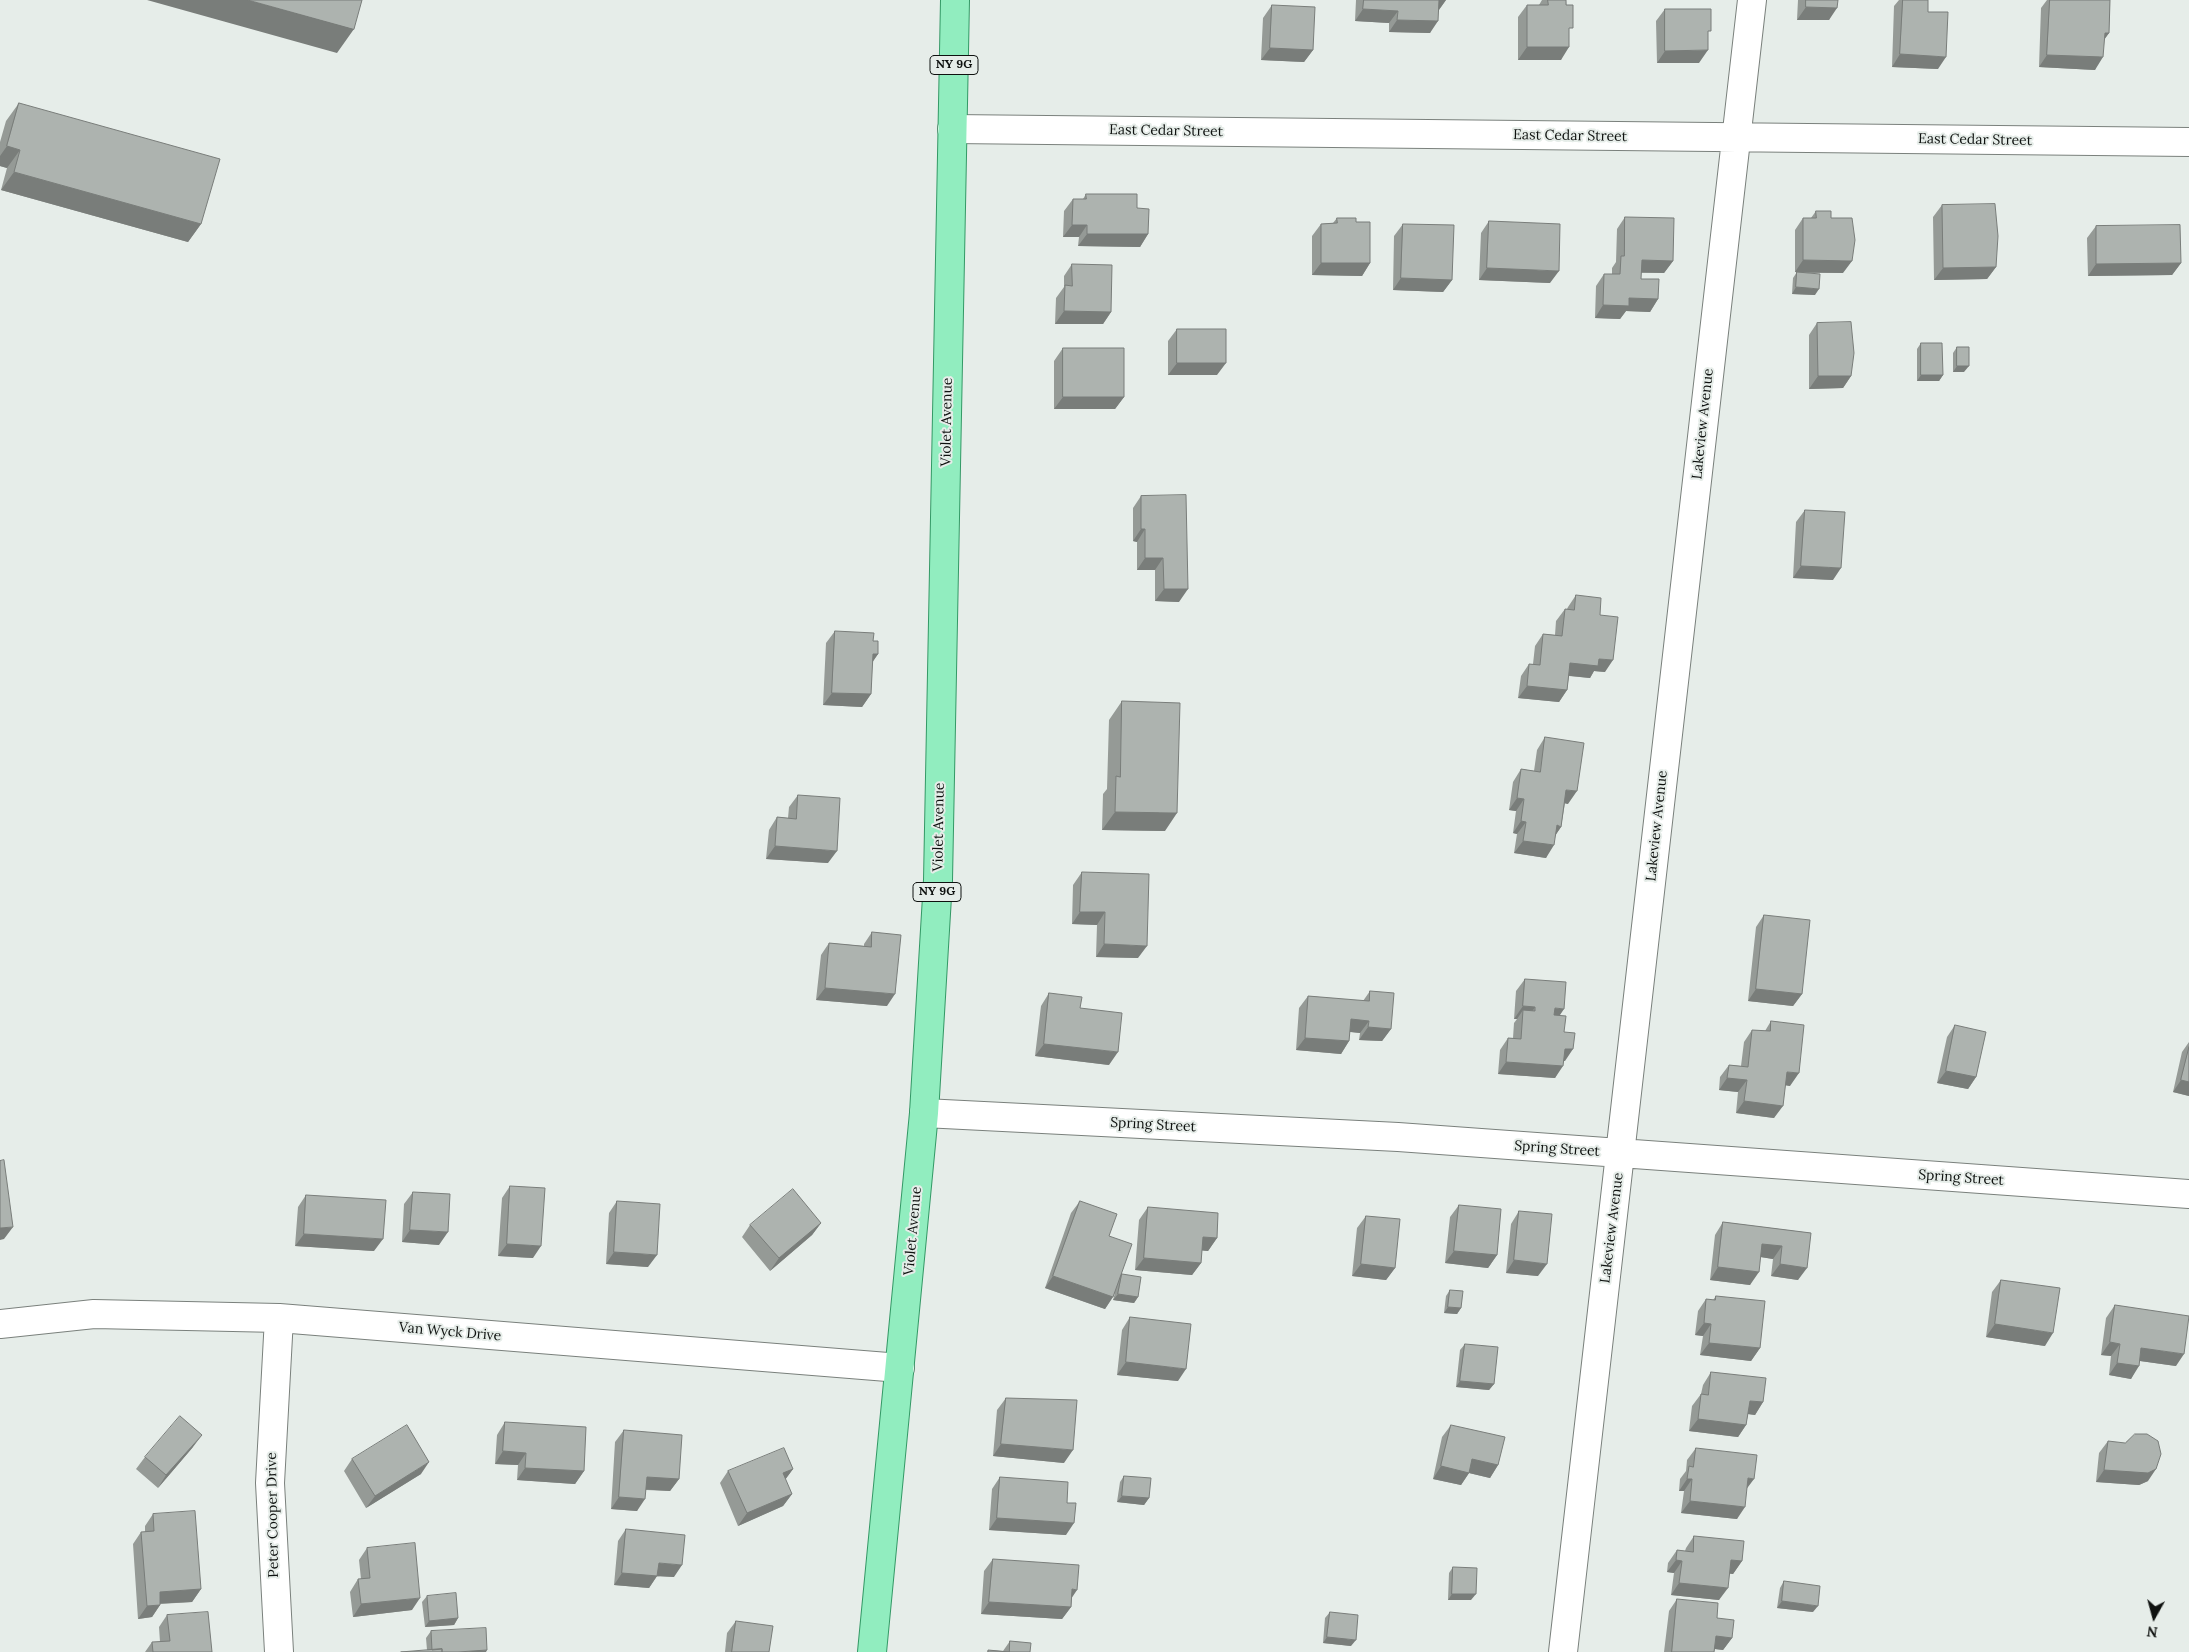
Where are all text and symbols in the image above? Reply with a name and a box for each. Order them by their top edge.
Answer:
road number: NY 9G [930,56,978,74]
street label: East Cedar Street [1109,122,1223,140]
street label: East Cedar Street [1513,127,1627,145]
street label: East Cedar Street [1918,131,2032,149]
street label: Lakeview Avenue [1689,368,1717,480]
street label: Violet Avenue [938,377,956,467]
street label: Lakeview Avenue [1643,770,1671,882]
street label: Violet Avenue [930,782,948,872]
road number: NY 9G [913,882,961,902]
street label: Spring Street [1110,1114,1196,1136]
street label: Spring Street [1514,1138,1600,1160]
street label: Spring Street [1918,1167,2004,1189]
street label: Lakeview Avenue [1597,1172,1627,1284]
street label: Violet Avenue [901,1186,925,1276]
street label: Van Wyck Drive [398,1319,502,1345]
street label: Peter Cooper Drive [264,1452,282,1578]
north arrow [2129,1592,2179,1642]
text: N [2146,1622,2159,1641]

